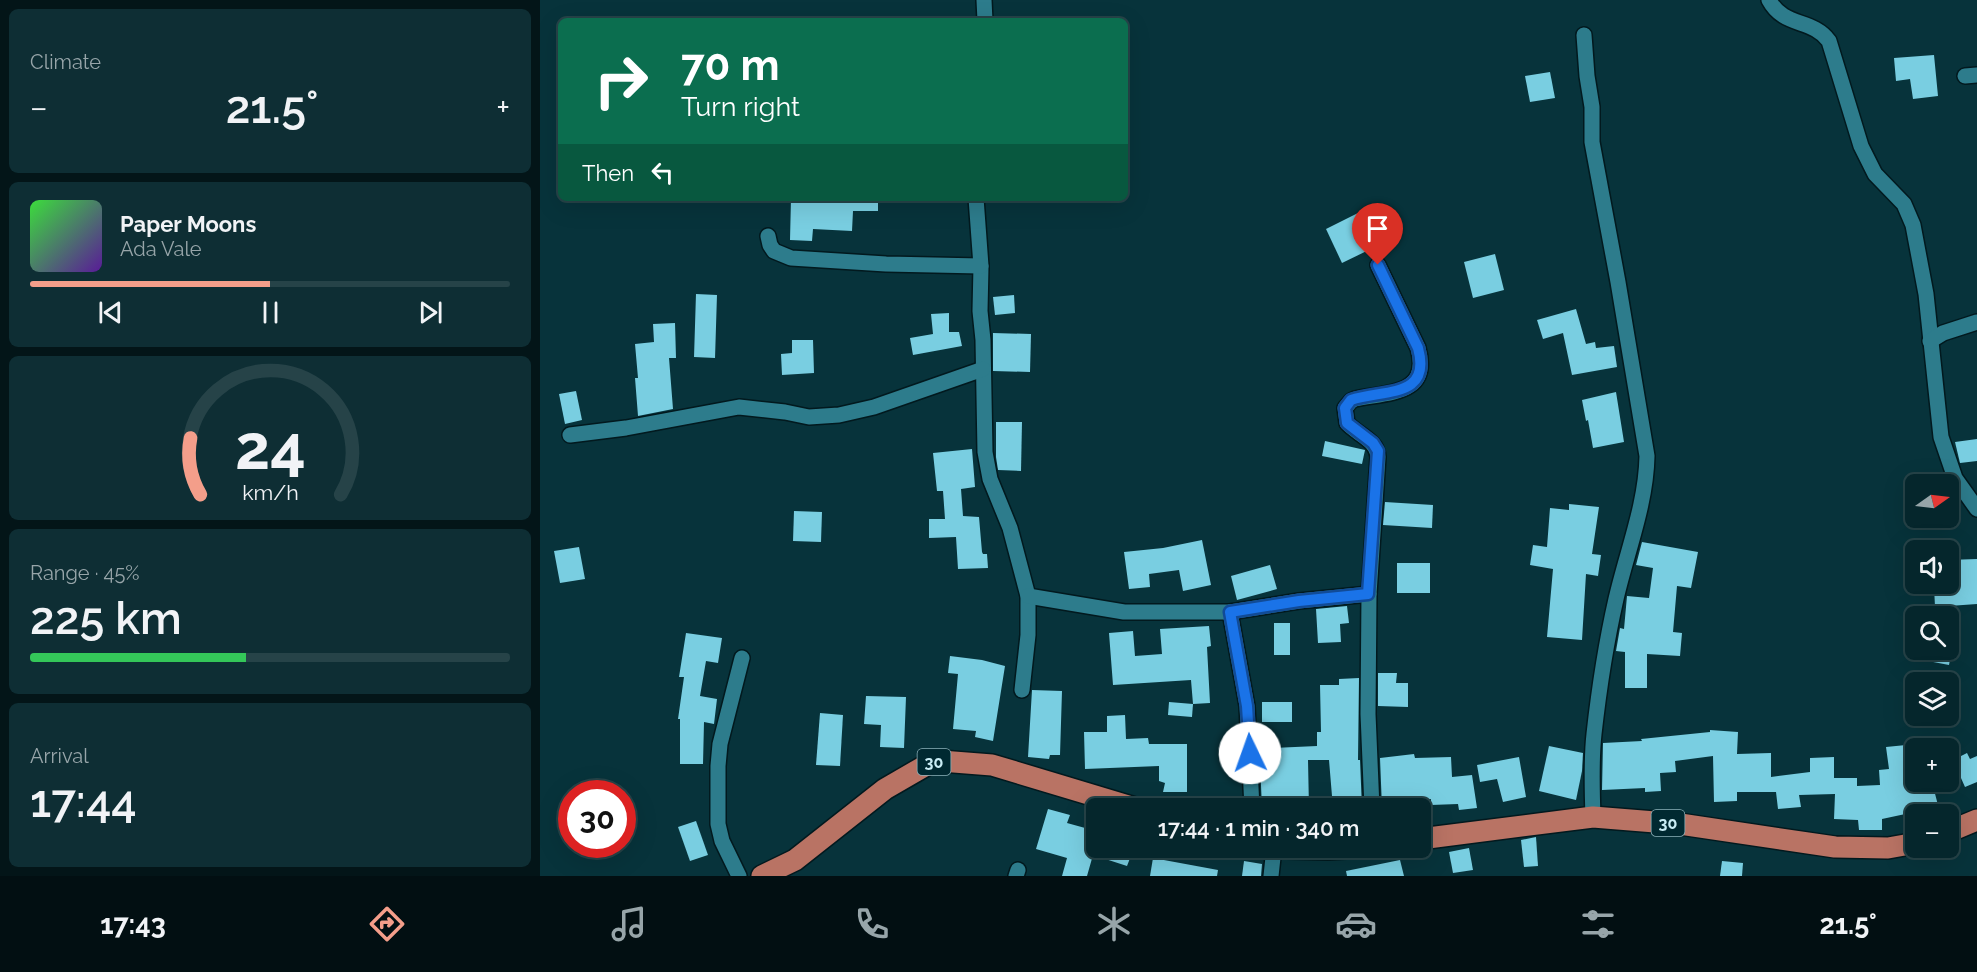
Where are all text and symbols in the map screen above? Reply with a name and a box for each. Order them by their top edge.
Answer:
text: 70 m [681,41,780,90]
icon: right [582,42,660,120]
text: Climate [30,50,101,74]
text: 21.5° [226,81,318,134]
text: − [30,88,48,127]
text: + [496,88,510,127]
text: Turn right [681,91,800,122]
icon: left [646,156,679,189]
text: Then [582,160,634,186]
pin [1352,203,1403,265]
text: Paper Moons [120,211,256,237]
icon: arrive [1361,212,1394,245]
text: Ada Vale [120,237,202,261]
icon: previous [94,296,127,329]
icon: pause [254,296,287,329]
icon: next [414,296,447,329]
text: 24 [235,410,305,484]
north arrow [1905,474,1959,528]
map controls [1905,474,1959,858]
text: km/h [242,480,298,505]
button: sound [1905,540,1959,594]
text: Range · 45% [30,561,140,585]
text: 225 km [30,592,182,645]
button: search [1905,606,1959,660]
button: layers [1905,672,1959,726]
position arrow [1218,721,1282,785]
button: + [1905,738,1959,792]
text: Arrival [30,744,89,768]
road number: 30 [918,749,950,775]
text: 17:44 [30,775,137,828]
speed limit sign: 30 [558,780,636,858]
button: − [1905,804,1959,858]
road number: 30 [1652,810,1684,836]
text: 17:44 · 1 min · 340 m [1158,815,1359,841]
icon: directions [366,903,408,945]
icon: music [608,903,650,945]
icon: phone [851,903,893,945]
icon: climate [1093,903,1135,945]
icon: car [1335,903,1377,945]
icon: filters [1577,903,1619,945]
text: 17:43 [100,909,166,940]
text: 21.5° [1820,909,1877,940]

